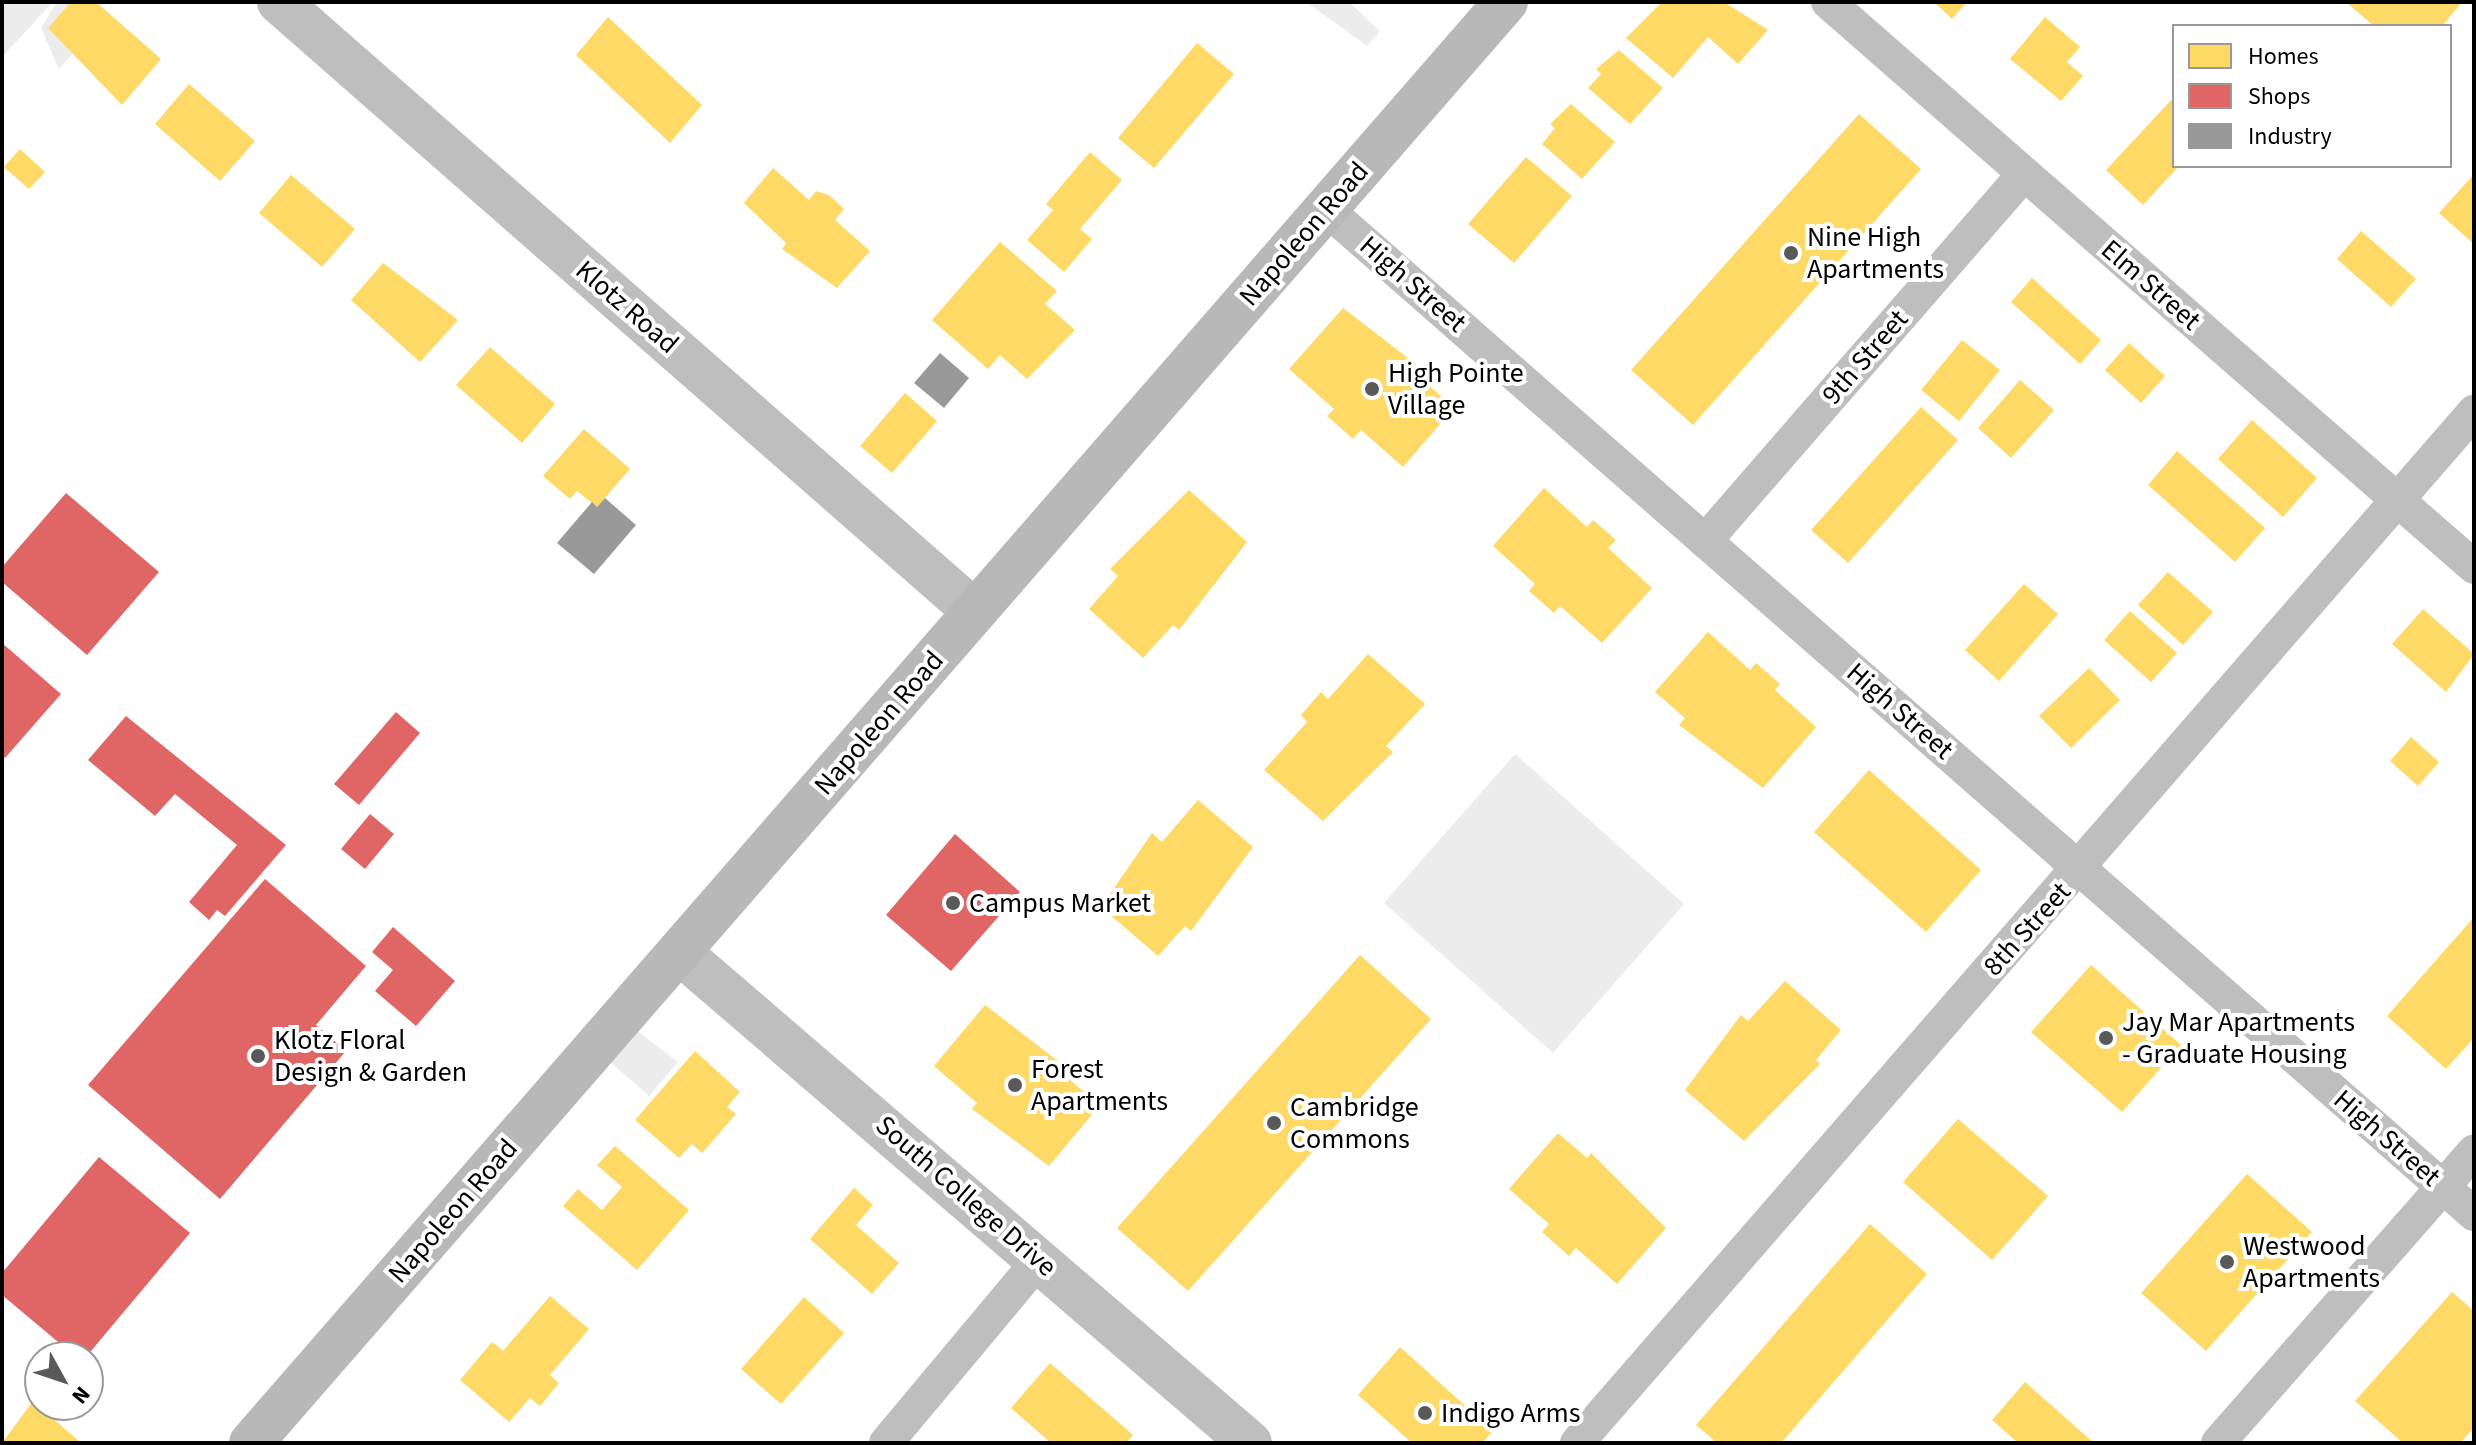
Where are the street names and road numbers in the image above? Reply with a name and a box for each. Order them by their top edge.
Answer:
street label: Napoleon Road [1232,155,1376,313]
street label: High Street [1353,229,1473,339]
street label: Elm Street [2094,233,2208,337]
street label: Klotz Road [569,253,685,361]
street label: 9th Street [1815,303,1915,411]
street label: Napoleon Road [807,644,951,802]
street label: High Street [1840,656,1960,766]
street label: 8th Street [1976,875,2078,983]
street label: High Street [2327,1083,2447,1193]
street label: South College Drive [869,1108,1063,1284]
street label: Napoleon Road [381,1132,525,1290]

